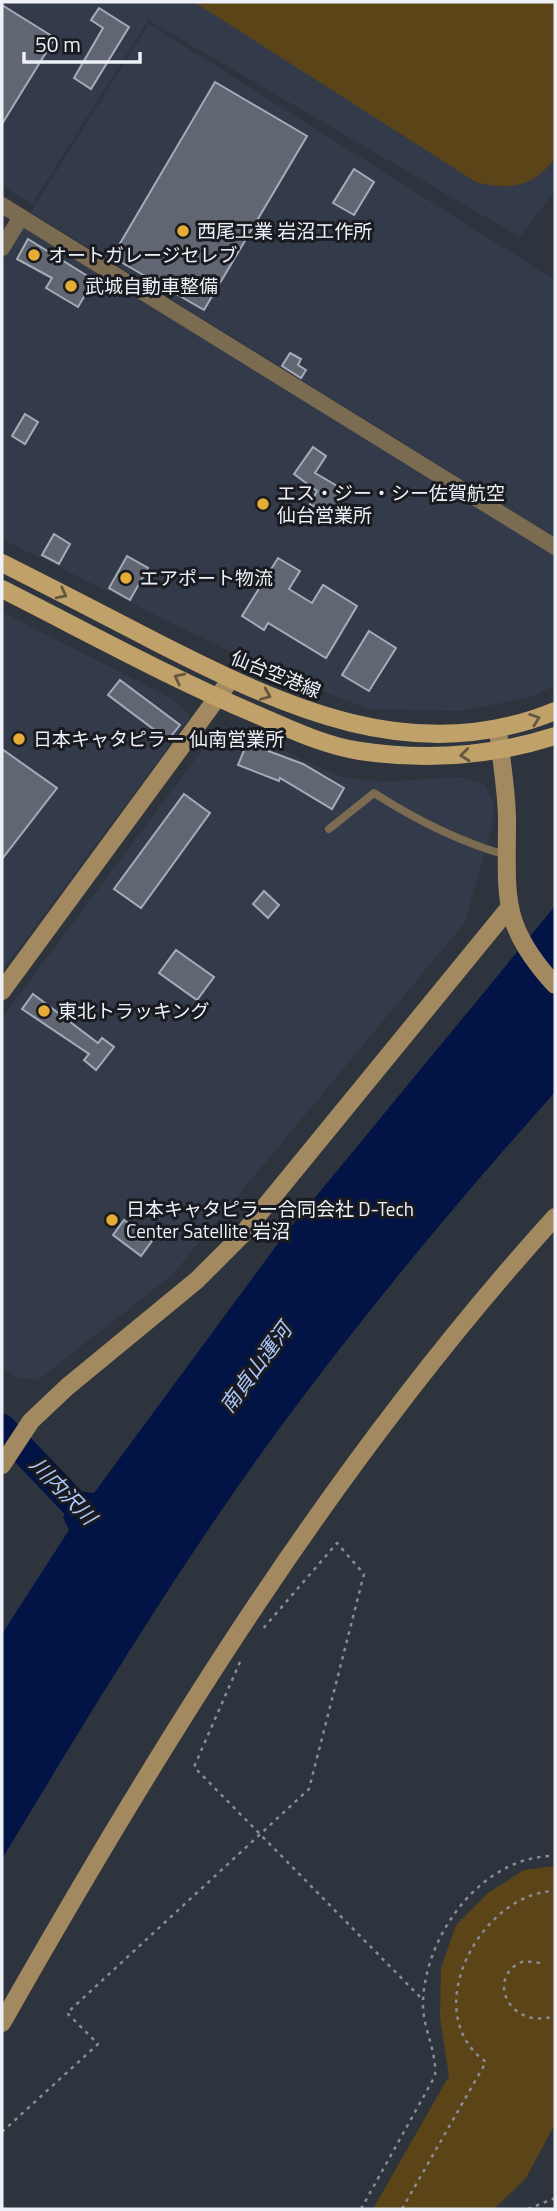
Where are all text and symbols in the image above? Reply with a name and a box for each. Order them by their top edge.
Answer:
scale bar [24,21,140,65]
text: 50 m [35,28,81,60]
place label: 西尾工業 岩沼工作所 [197,216,372,245]
marker: 西尾工業 岩沼工作所 [175,223,191,239]
place label: オートガレージセレブ [48,240,238,269]
marker: オートガレージセレブ [26,247,42,263]
place label: 武城自動車整備 [85,271,218,300]
marker: 武城自動車整備 [63,278,79,294]
place label: エス・ジー・シー佐賀航空 仙台営業所 [277,478,505,529]
marker: エス・ジー・シー佐賀航空 仙台営業所 [255,496,271,512]
place label: エアポート物流 [140,563,273,592]
marker: エアポート物流 [118,570,134,586]
one-way arrow [55,585,68,599]
street label: 仙台空港線 [227,642,326,705]
one-way arrow [173,673,186,687]
one-way arrow [260,686,272,700]
one-way arrow [528,713,540,727]
place label: 日本キャタピラー 仙南営業所 [33,724,284,753]
marker: 日本キャタピラー 仙南営業所 [11,731,27,747]
one-way arrow [459,747,470,762]
place label: 東北トラッキング [58,996,209,1025]
marker: 東北トラッキング [36,1003,52,1019]
place label: 日本キャタピラー合同会社 D-Tech Center Satellite 岩沼 [126,1194,414,1245]
marker: 日本キャタピラー合同会社 D-Tech Center Satellite 岩沼 [104,1212,120,1228]
water label: 南貞山運河 [211,1312,301,1419]
water label: 川内沢川 [23,1449,106,1533]

